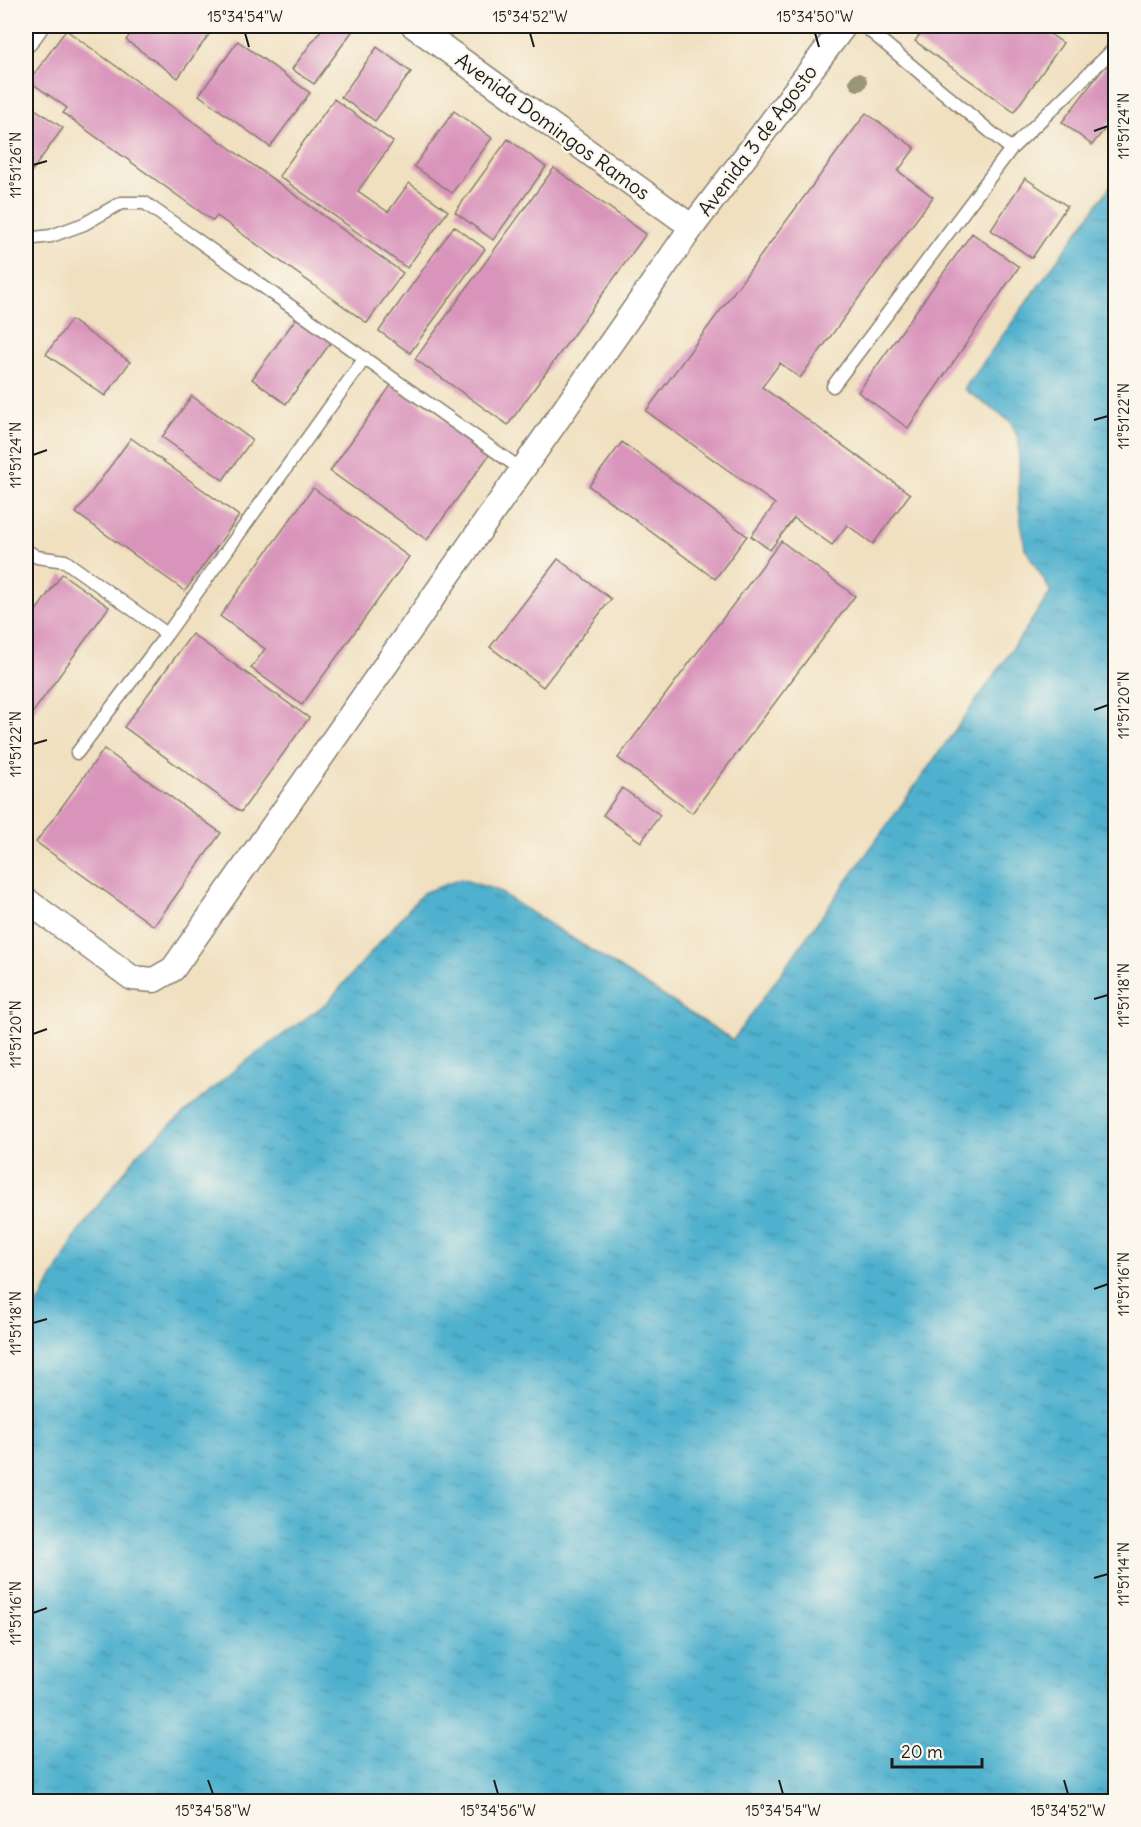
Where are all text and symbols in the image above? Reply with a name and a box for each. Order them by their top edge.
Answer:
text: 15°34'54"W [207,7,283,26]
text: 15°34'52"W [492,7,568,26]
text: 15°34'50"W [777,7,854,26]
street label: Avenida Domingos Ramos [451,47,655,205]
street label: Avenida 3 de Agosto [692,59,822,221]
text: 11°51'24"N [1114,93,1133,159]
text: 11°51'26"N [6,132,25,198]
text: 11°51'22"N [1114,383,1133,449]
text: 11°51'24"N [6,422,25,488]
text: 11°51'20"N [1114,671,1133,739]
text: 11°51'22"N [6,711,25,777]
text: 11°51'18"N [1114,963,1133,1027]
text: 11°51'20"N [6,1000,25,1068]
text: 11°51'16"N [1114,1252,1133,1316]
text: 11°51'18"N [6,1291,25,1355]
text: 11°51'14"N [1114,1542,1133,1606]
text: 11°51'16"N [6,1581,25,1645]
scale bar [892,1731,982,1769]
text: 20 m [901,1740,943,1763]
text: 15°34'58"W [175,1801,251,1820]
text: 15°34'56"W [460,1801,536,1820]
text: 15°34'54"W [745,1801,821,1820]
text: 15°34'52"W [1030,1801,1106,1820]

